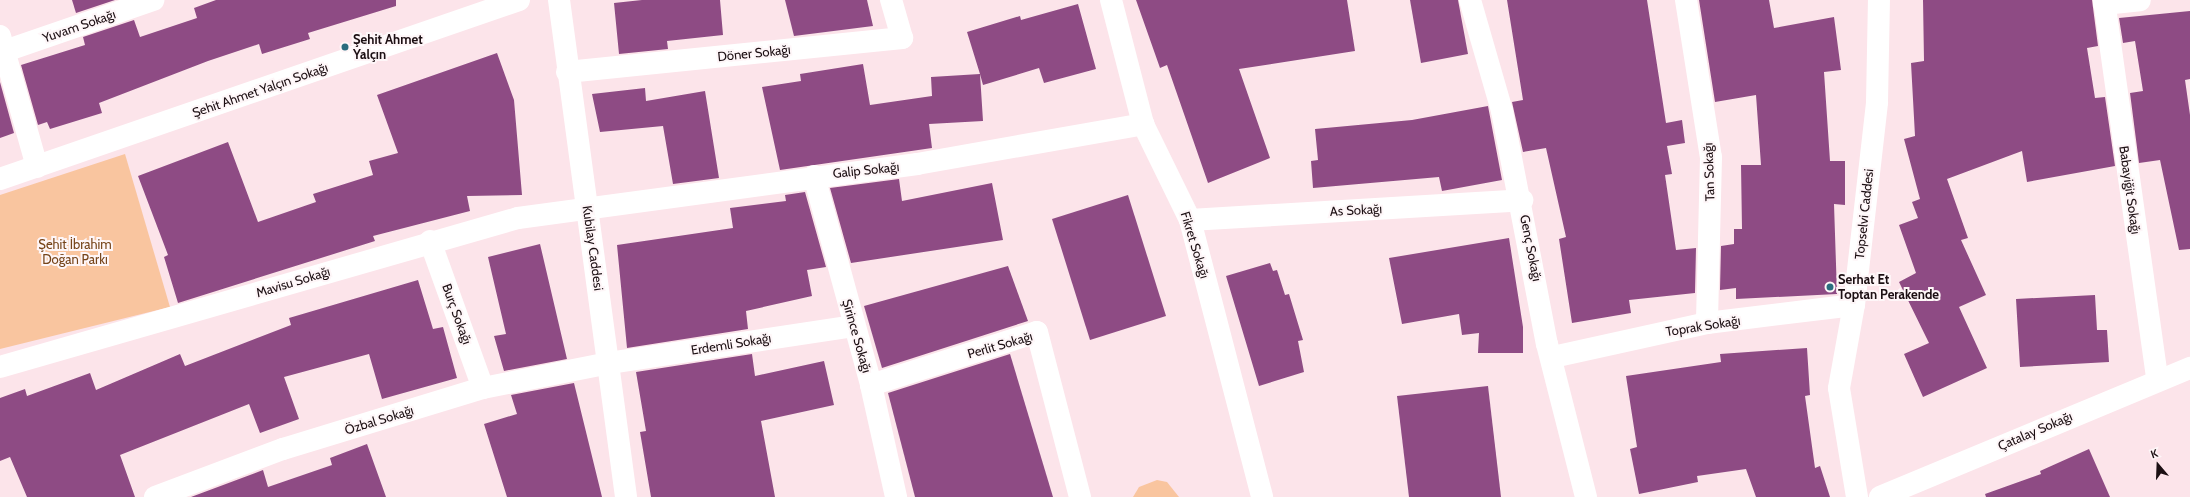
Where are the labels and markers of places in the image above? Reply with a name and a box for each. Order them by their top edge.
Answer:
place label: Şehit Ahmet Yalçın [353,32,423,63]
marker: Şehit Ahmet Yalçın [340,42,350,52]
place label: Serhat Et Toptan Perakende [1838,272,1939,303]
marker: Serhat Et Toptan Perakende [1825,282,1835,292]

